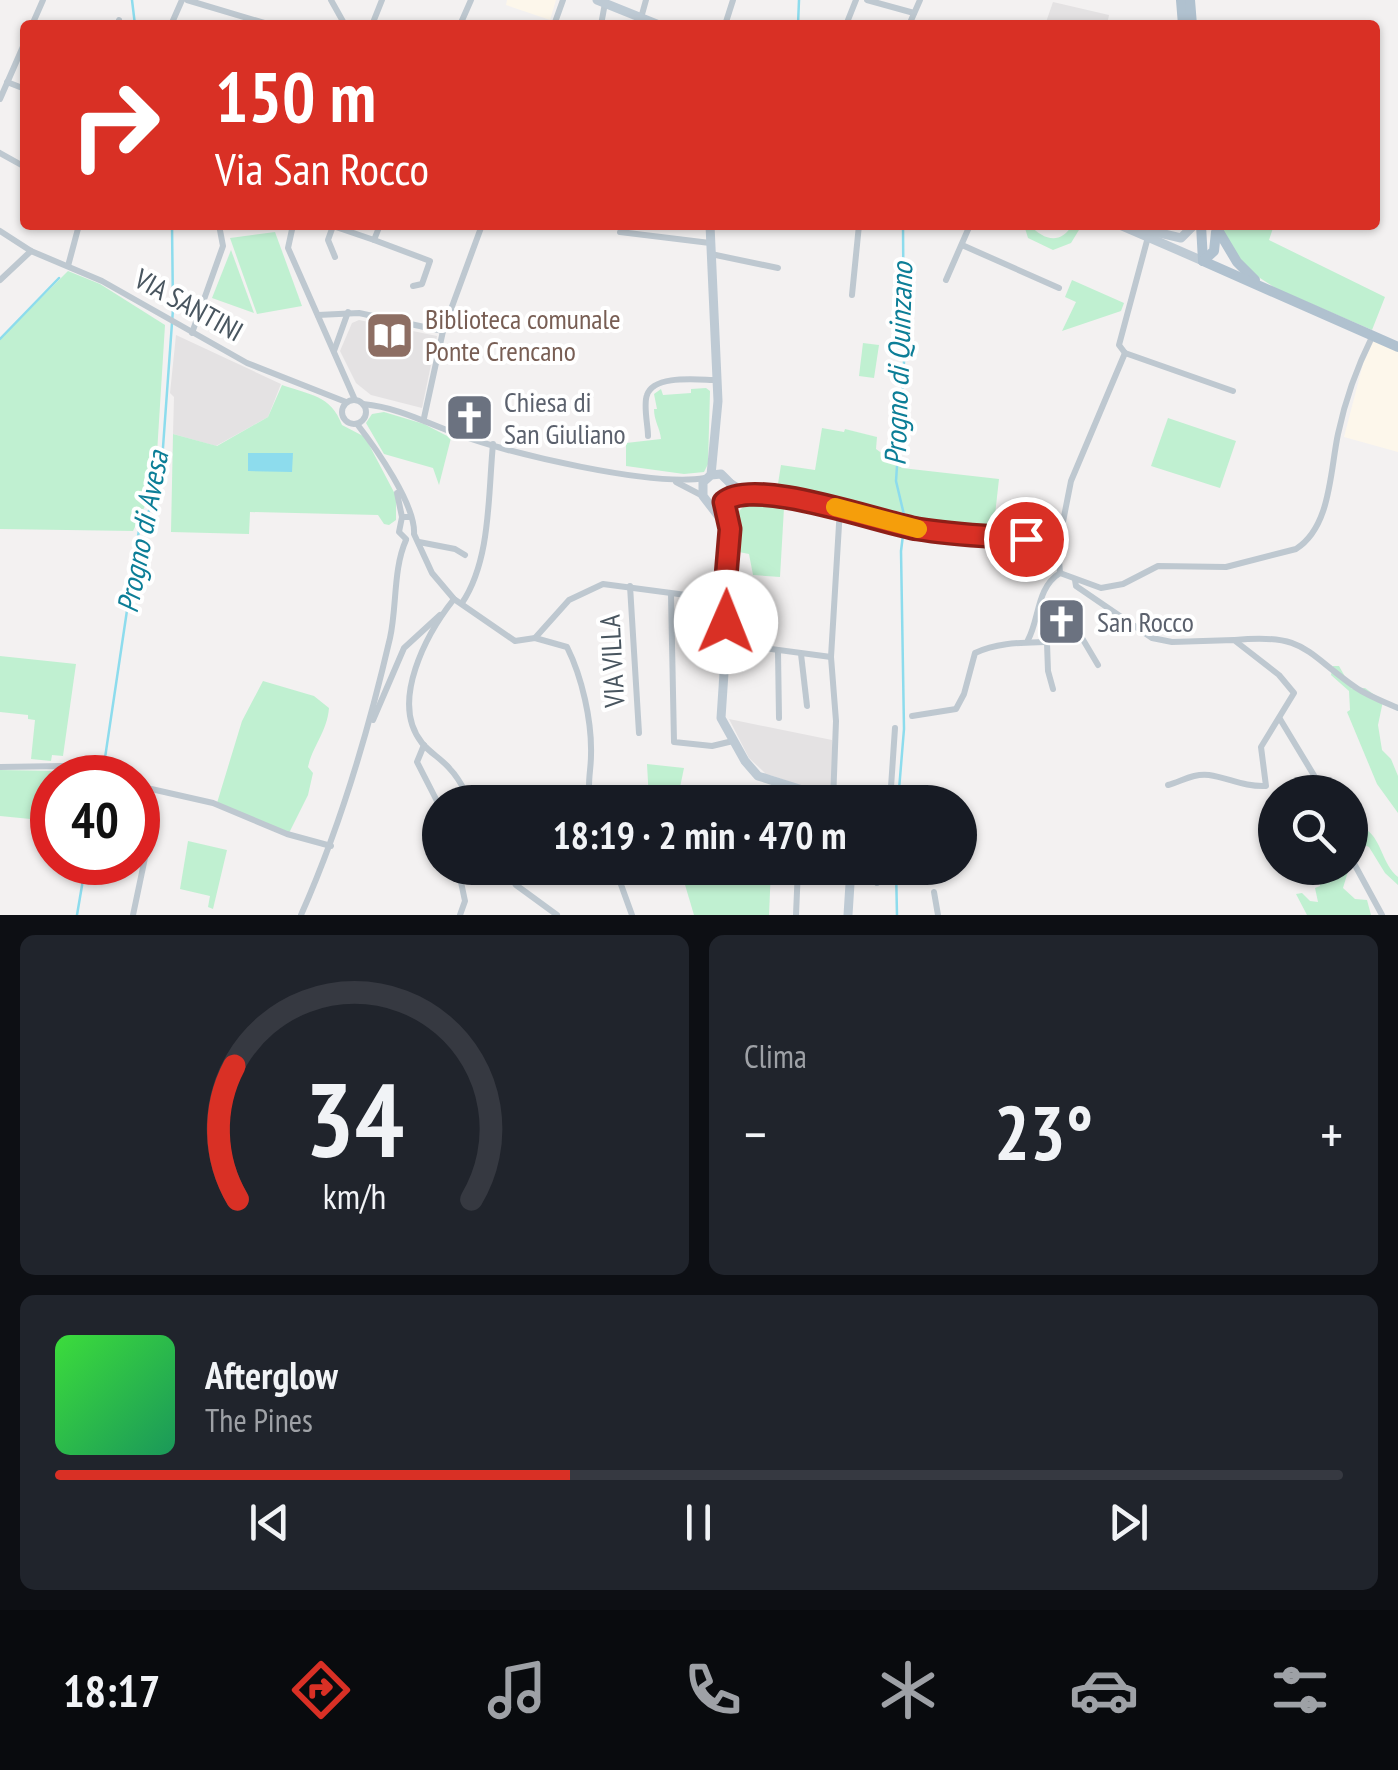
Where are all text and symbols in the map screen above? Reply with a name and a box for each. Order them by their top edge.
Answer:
text: 150 m [215,51,376,141]
icon: right [50,60,180,190]
text: Via San Rocco [215,139,429,197]
street label: VIA SANTINI [128,259,250,350]
water label: Progno di Quinzano [874,260,921,466]
place label: Biblioteca comunale Ponte Crencano [425,300,621,369]
library icon: Biblioteca comunale Ponte Crencano [364,309,416,361]
place label: Chiesa di San Giuliano [504,383,626,452]
church icon: Chiesa di San Giuliano [443,392,495,444]
water label: Progno di Avesa [107,446,177,616]
pin [984,497,1069,582]
icon: arrive [999,512,1054,567]
position arrow [674,570,778,674]
church icon: San Rocco [1036,596,1088,648]
place label: San Rocco [1097,603,1194,640]
street label: VIA VILLA [591,613,632,710]
speed limit sign: 40 [30,755,160,885]
map controls [1258,775,1368,885]
button: search [1258,775,1368,885]
text: 18:19 · 2 min · 470 m [553,810,846,859]
text: Clima [744,1035,807,1077]
text: 34 [305,1051,404,1186]
text: 23° [994,1084,1093,1181]
text: − [744,1098,767,1169]
text: + [1320,1098,1343,1169]
text: km/h [323,1173,386,1219]
text: Afterglow [205,1350,338,1399]
text: The Pines [205,1399,313,1441]
icon: previous [242,1495,297,1550]
icon: pause [671,1495,726,1550]
icon: next [1101,1495,1156,1550]
icon: directions [286,1655,356,1725]
icon: music [482,1655,552,1725]
icon: phone [678,1655,748,1725]
icon: climate [873,1655,943,1725]
icon: car [1069,1655,1139,1725]
icon: filters [1265,1655,1335,1725]
text: 18:17 [63,1661,160,1719]

